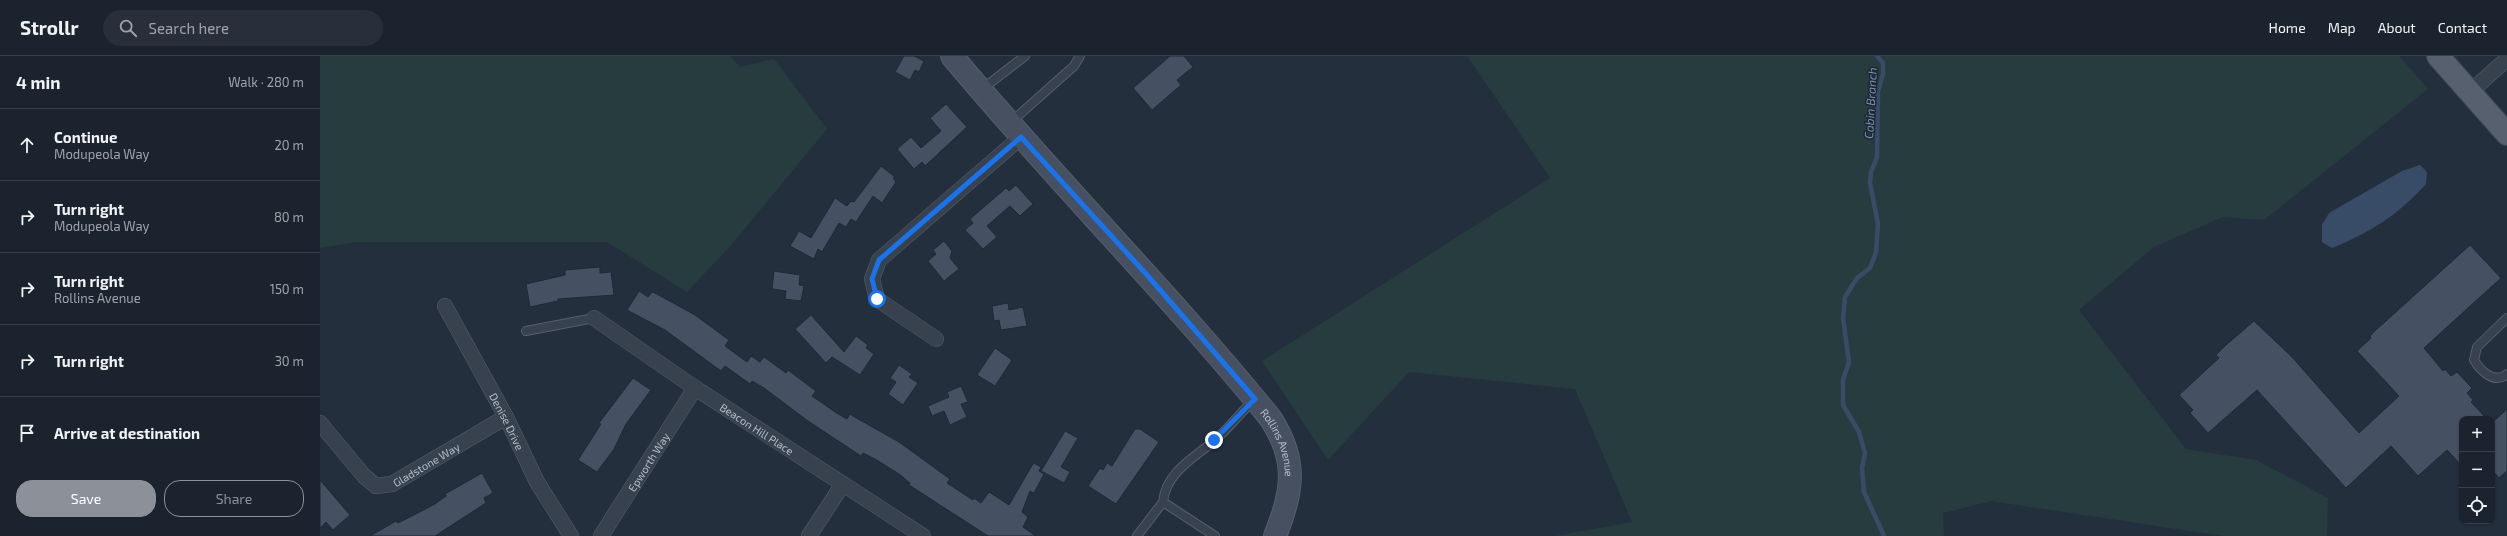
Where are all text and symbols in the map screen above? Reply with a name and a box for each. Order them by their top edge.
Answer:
search box [103,10,383,46]
text: Strollr [20,16,79,39]
icon: search [117,17,139,39]
text: Search here [149,19,229,37]
text: Home [2269,19,2306,36]
text: Map [2328,19,2356,36]
text: About [2378,19,2416,36]
text: Contact [2438,19,2487,36]
water label: Cabin Branch [1861,67,1879,139]
text: 4 min [16,72,60,92]
text: Walk · 280 m [228,74,304,90]
text: Continue [54,128,117,146]
icon: ahead [16,134,38,156]
text: 20 m [275,137,304,153]
text: Modupeola Way [54,146,149,162]
text: Turn right [54,200,124,218]
icon: right [16,206,38,228]
text: 80 m [274,209,304,225]
text: Modupeola Way [54,218,149,234]
text: Turn right [54,272,124,290]
icon: right [16,278,38,300]
text: 150 m [270,281,304,297]
text: Rollins Avenue [54,290,141,306]
route start [868,290,886,308]
icon: right [16,350,38,372]
text: Turn right [54,352,124,370]
text: 30 m [275,353,304,369]
street label: Denise Drive [487,390,527,452]
street label: Beacon Hill Place [718,400,796,457]
street label: Rollins Avenue [1258,406,1296,477]
map controls [2459,416,2495,524]
button: + [2459,416,2495,452]
icon: arrive [16,422,38,444]
text: Arrive at destination [54,424,200,442]
street label: Epworth Way [625,430,672,494]
route end [1205,431,1223,449]
street label: Gladstone Way [390,439,462,489]
button: − [2459,452,2495,488]
button: Save [16,480,156,517]
button: Share [164,480,304,517]
button: locate [2459,488,2495,524]

